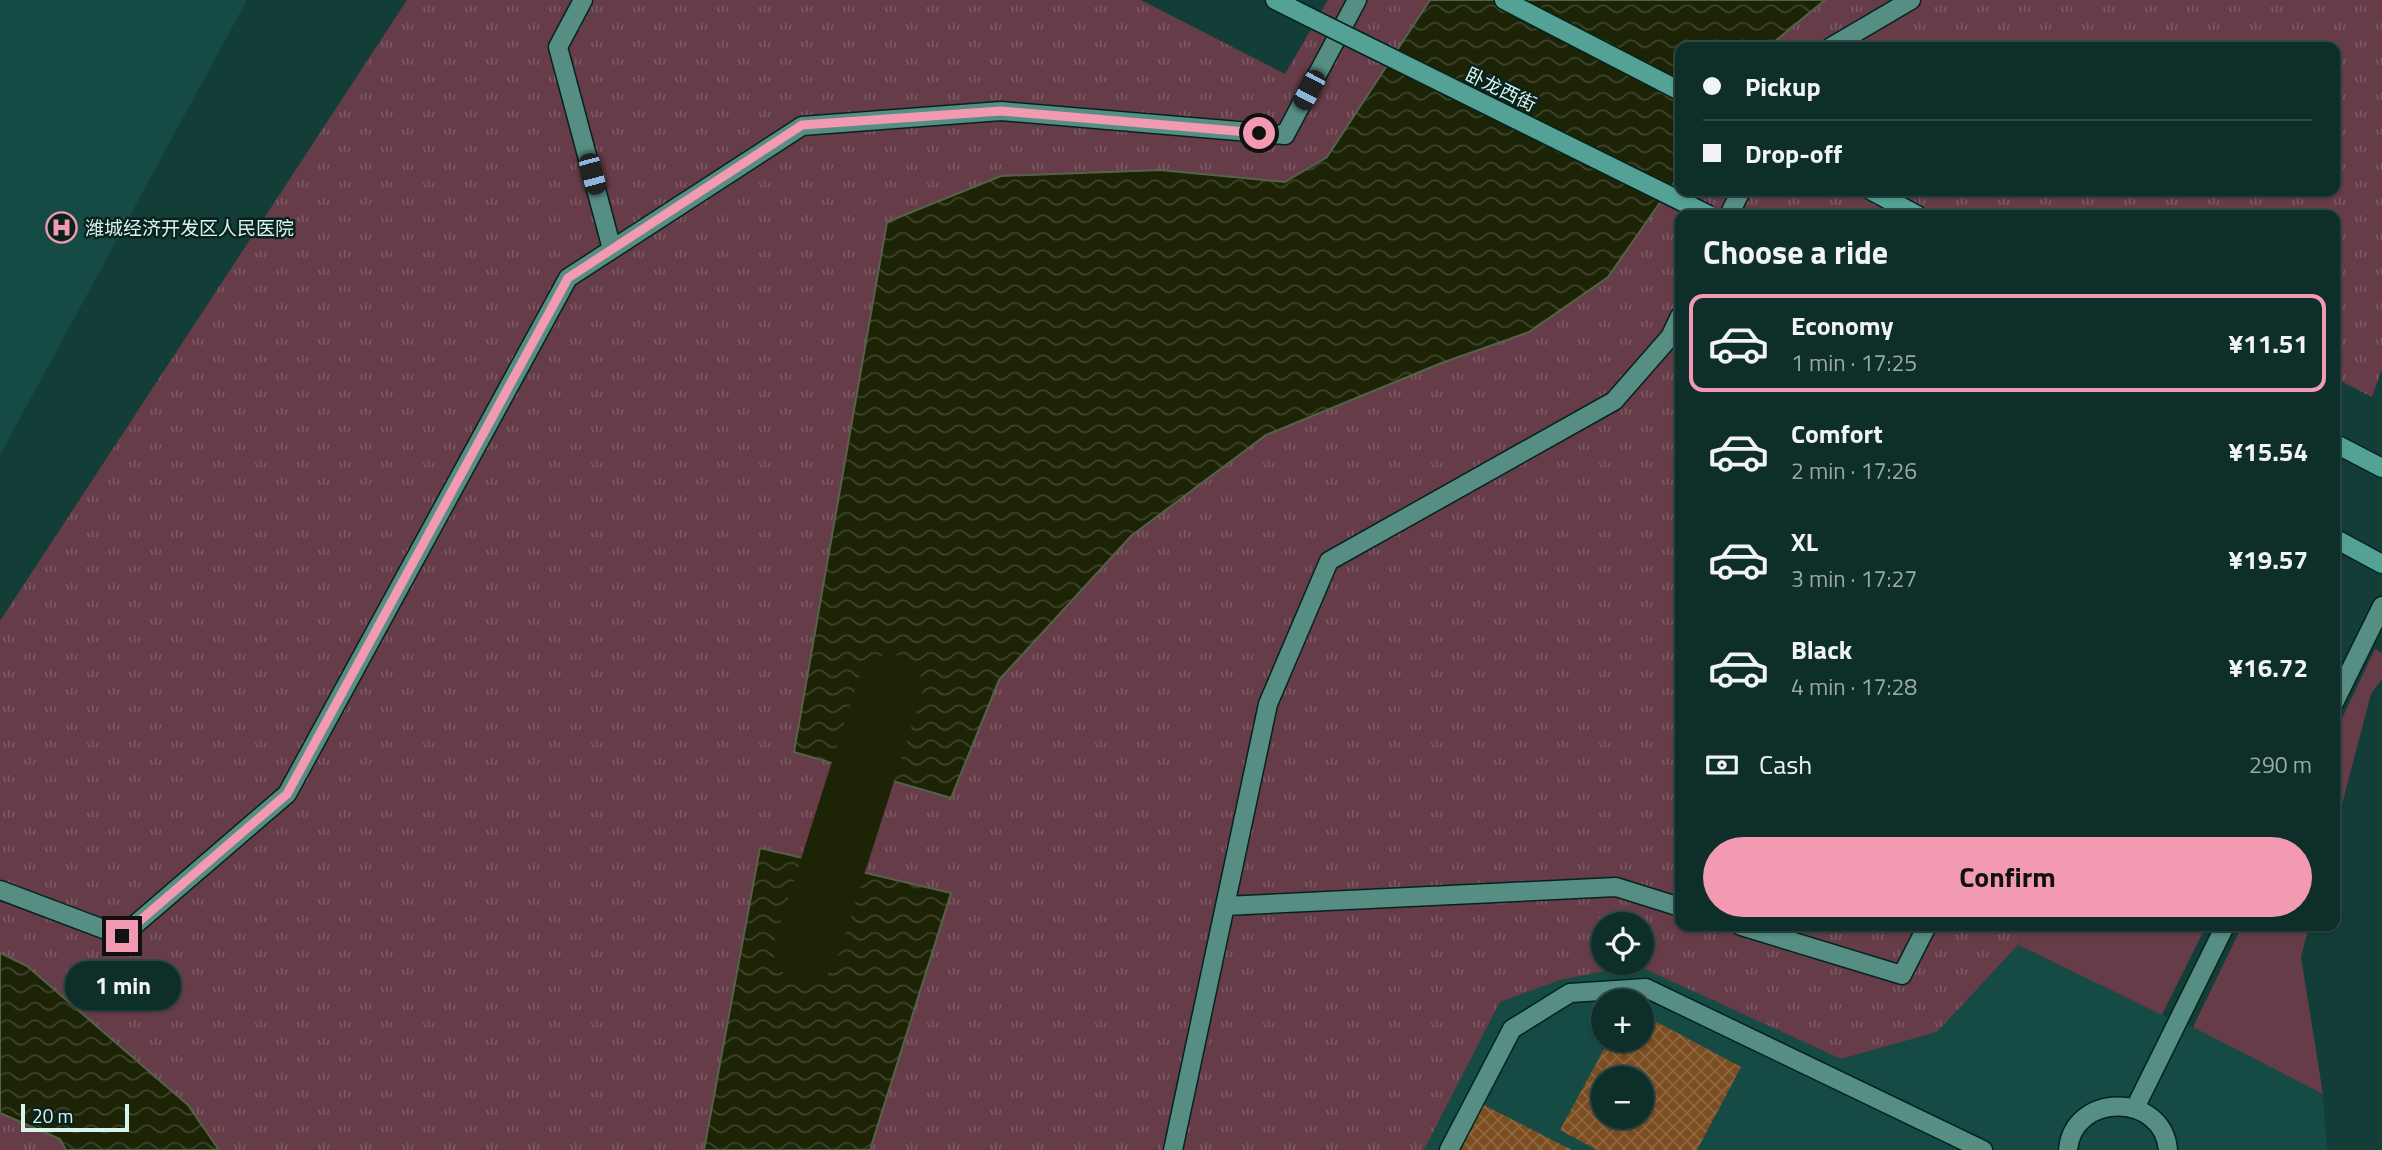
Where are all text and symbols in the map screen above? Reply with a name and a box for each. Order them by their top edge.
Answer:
street label: 卧龙西街 [1461,59,1542,118]
car [1290,67,1329,113]
text: Pickup [1745,67,1821,106]
route start [1243,117,1275,149]
text: Drop-off [1745,134,1842,173]
car [577,151,608,197]
hospital icon: 潍城经济开发区人民医院 [45,211,79,245]
place label: 潍城经济开发区人民医院 [85,213,294,242]
text: Choose a ride [1703,228,1888,276]
text: Economy [1791,306,1893,345]
icon: car [1707,312,1770,375]
text: ¥11.51 [2229,324,2308,363]
text: 1 min · 17:25 [1791,345,1917,380]
text: Comfort [1791,414,1883,453]
icon: car [1707,420,1770,483]
text: ¥15.54 [2229,432,2308,471]
text: 2 min · 17:26 [1791,453,1917,488]
text: XL [1791,522,1818,561]
icon: car [1707,528,1770,591]
text: ¥19.57 [2229,540,2308,579]
text: 3 min · 17:27 [1791,561,1917,596]
text: Black [1791,630,1852,669]
icon: car [1707,636,1770,699]
text: ¥16.72 [2229,648,2308,687]
text: 4 min · 17:28 [1791,669,1917,704]
text: Cash [1759,745,1812,784]
icon: cash [1703,746,1741,784]
text: 290 m [2249,747,2312,782]
button: Confirm [1703,837,2312,917]
map controls [1591,912,1654,1129]
button: locate [1591,912,1654,975]
route end [106,920,138,952]
callout: 1 min [64,960,180,1010]
text: 1 min [95,968,151,1003]
button: + [1591,989,1654,1052]
button: − [1591,1066,1654,1129]
scale bar [21,1101,130,1133]
text: 20 m [32,1101,73,1130]

